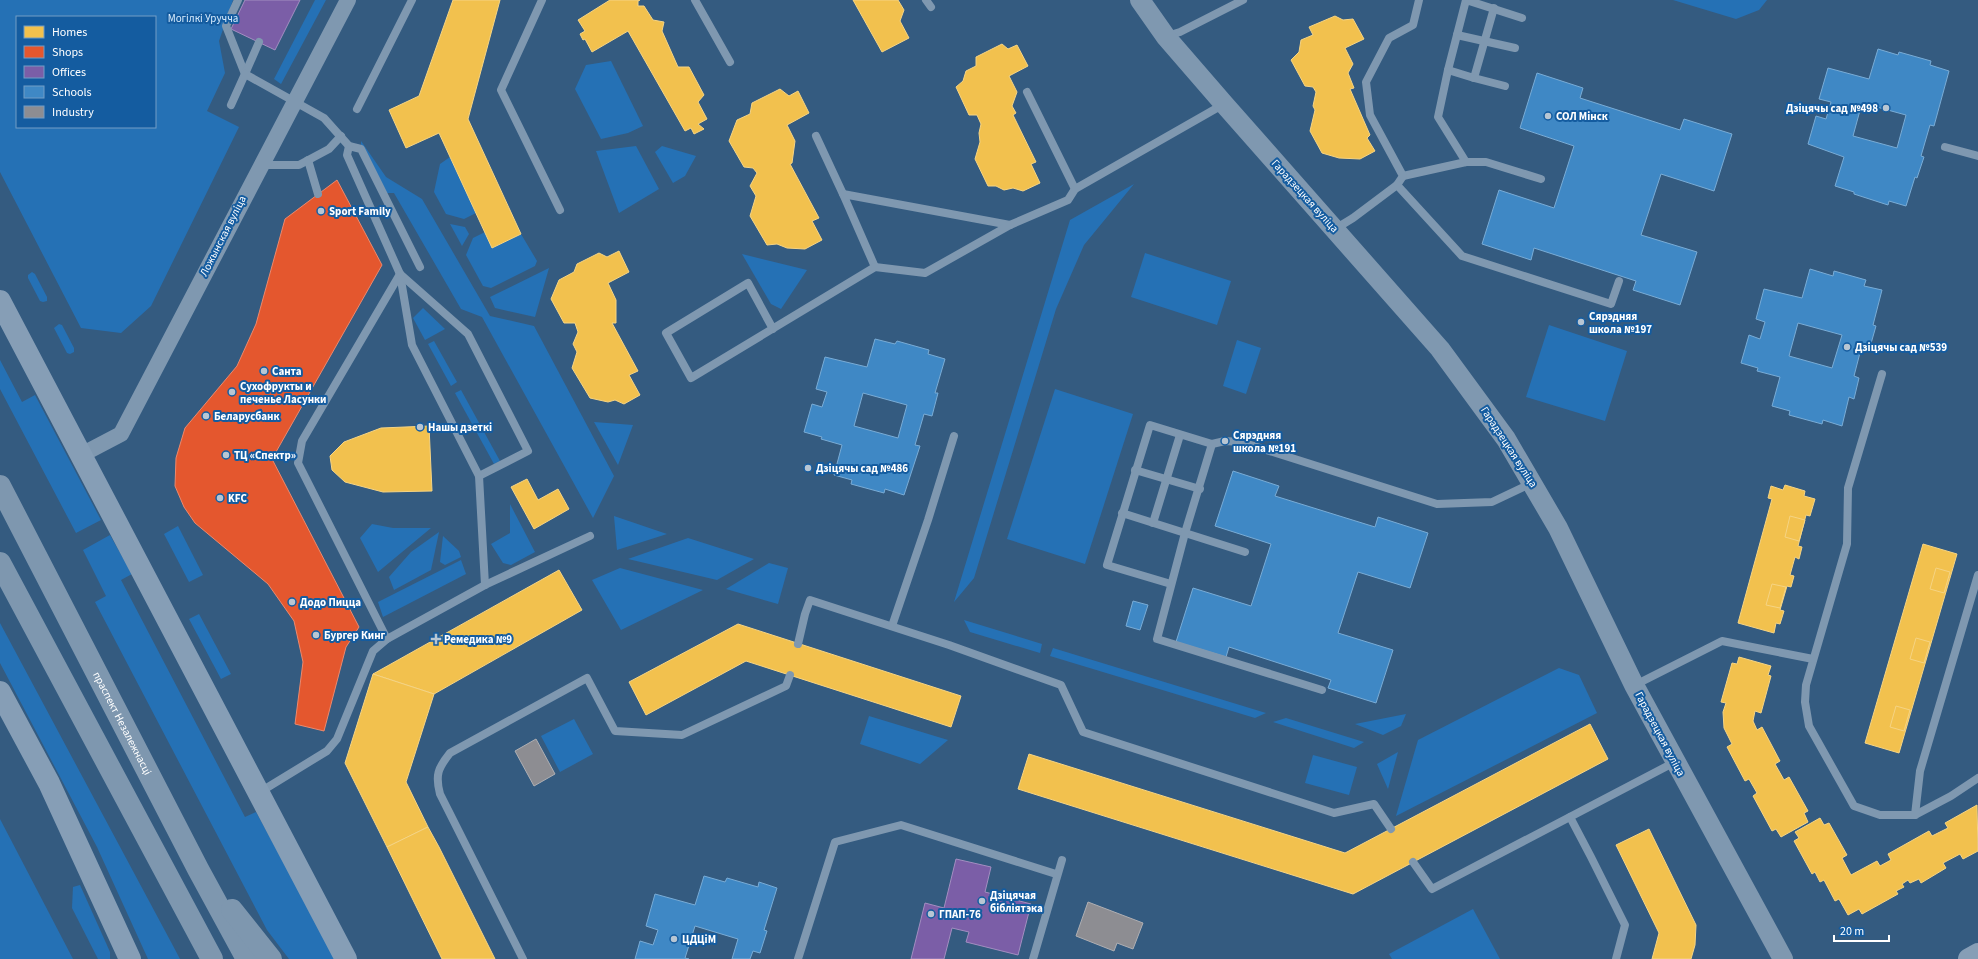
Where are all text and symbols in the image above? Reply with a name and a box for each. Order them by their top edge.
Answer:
park label: Могілкі Уручча [168,11,238,26]
legend [16,16,156,128]
text: Homes [52,24,87,41]
text: Shops [52,44,83,61]
text: Offices [52,64,86,81]
text: Schools [52,84,92,101]
place label: Дзіцячы сад №498 [1786,101,1878,116]
marker: Дзіцячы сад №498 [1881,103,1891,113]
text: Industry [52,104,94,121]
place label: СОЛ Мінск [1556,109,1608,124]
marker: СОЛ Мінск [1543,111,1553,121]
street label: Гарадзецкая вуліца [1268,156,1342,236]
street label: Ложынская вуліца [196,193,250,279]
place label: Sport Family [329,204,391,219]
marker: Sport Family [316,206,326,216]
place label: Сярэдняя школа №197 [1589,309,1652,337]
marker: Сярэдняя школа №197 [1576,317,1586,327]
place label: Дзіцячы сад №539 [1855,340,1947,355]
marker: Дзіцячы сад №539 [1842,342,1852,352]
place label: Санта [272,364,302,379]
marker: Санта [259,366,269,376]
place label: Сухофрукты и печенье Ласунки [240,379,327,407]
marker: Сухофрукты и печенье Ласунки [227,387,237,397]
street label: Гарадзецкая вуліца [1477,404,1541,490]
place label: Беларусбанк [214,409,280,424]
marker: Беларусбанк [201,411,211,421]
place label: Нашы дзеткі [428,420,492,435]
marker: Нашы дзеткі [415,422,425,432]
place label: Сярэдняя школа №191 [1233,428,1296,456]
marker: Сярэдняя школа №191 [1220,436,1230,446]
place label: ТЦ «Спектр» [234,448,296,463]
marker: ТЦ «Спектр» [221,450,231,460]
place label: Дзіцячы сад №486 [816,461,908,476]
marker: Дзіцячы сад №486 [803,463,813,473]
place label: KFC [228,491,247,506]
marker: KFC [215,493,225,503]
place label: Додо Пицца [300,595,361,610]
marker: Додо Пицца [287,597,297,607]
place label: Бургер Кинг [324,628,386,643]
marker: Бургер Кинг [311,630,321,640]
place label: Ремедика №9 [444,632,512,647]
marker: Ремедика №9 [431,634,441,644]
street label: праспект Незалежнасці [90,669,156,777]
street label: Гарадзецкая вуліца [1631,689,1689,779]
place label: Дзіцячая бібліятэка [990,888,1043,916]
marker: Дзіцячая бібліятэка [977,896,987,906]
place label: ГПАП-76 [939,907,981,922]
marker: ГПАП-76 [926,909,936,919]
scale bar [1834,917,1889,943]
text: 20 m [1840,923,1864,940]
place label: ЦДЦіМ [682,932,716,947]
marker: ЦДЦіМ [669,934,679,944]

